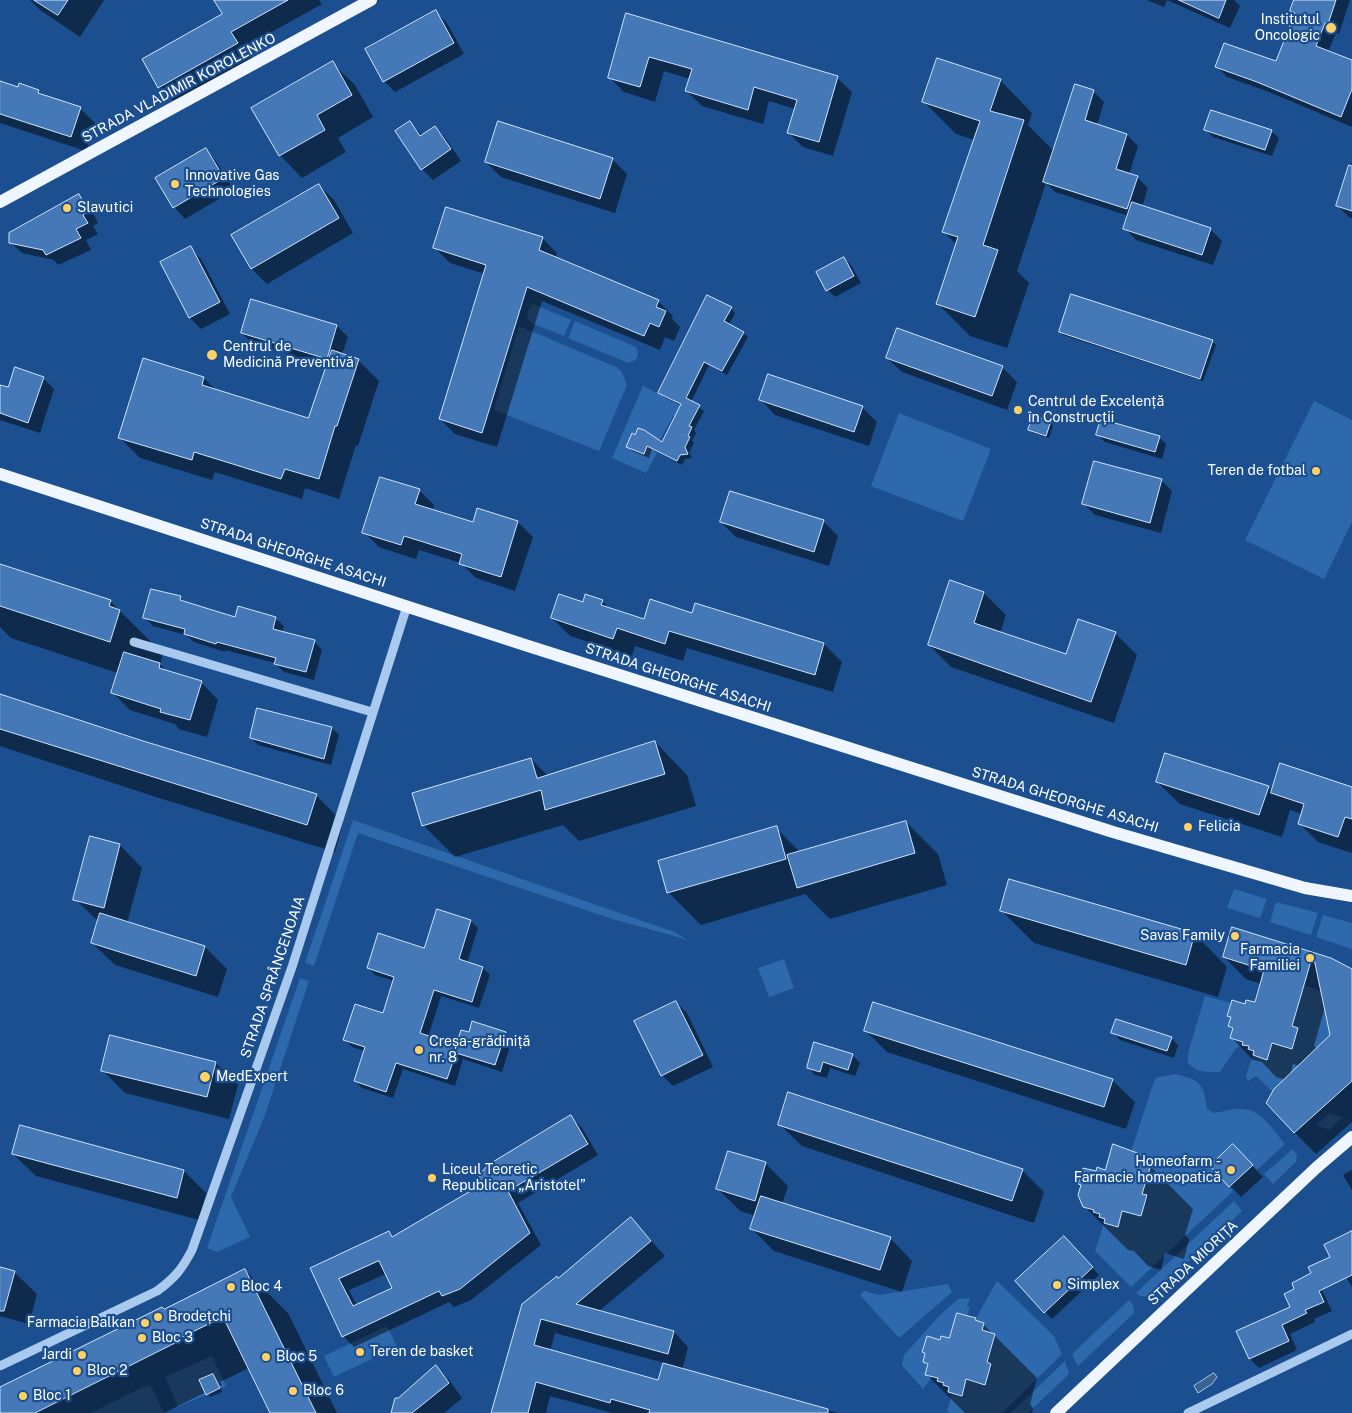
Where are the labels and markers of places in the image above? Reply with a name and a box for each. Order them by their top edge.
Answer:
place label: Institutul Oncologic [1255,12,1320,44]
marker: Institutul Oncologic [1324,21,1338,35]
place label: Innovative Gas Technologies [185,168,279,200]
marker: Innovative Gas Technologies [169,178,181,190]
place label: Slavutici [77,200,133,216]
marker: Slavutici [61,202,73,214]
place label: Centrul de Medicină Preventivă [223,339,354,372]
marker: Centrul de Medicină Preventivă [205,348,219,362]
place label: Centrul de Excelență în Construcții [1028,394,1164,427]
marker: Centrul de Excelență în Construcții [1012,404,1024,416]
place label: Teren de fotbal [1208,463,1306,479]
marker: Teren de fotbal [1310,465,1322,477]
place label: Felicia [1198,819,1240,835]
marker: Felicia [1182,821,1194,833]
place label: Savas Family [1140,928,1225,944]
marker: Savas Family [1229,930,1241,942]
place label: Farmacia Familiei [1240,942,1300,974]
marker: Farmacia Familiei [1304,952,1316,964]
place label: Creșa-grădiniță nr. 8 [429,1034,530,1066]
marker: Creșa-grădiniță nr. 8 [413,1044,425,1056]
place label: MedExpert [216,1069,288,1085]
marker: MedExpert [198,1070,212,1084]
place label: Homeofarm - Farmacie homeopatică [1074,1154,1221,1186]
place label: Liceul Teoretic Republican „Aristotel” [442,1162,586,1194]
marker: Homeofarm - Farmacie homeopatică [1225,1164,1237,1176]
marker: Liceul Teoretic Republican „Aristotel” [426,1172,438,1184]
place label: Simplex [1067,1277,1120,1293]
place label: Bloc 4 [241,1279,282,1295]
marker: Simplex [1051,1279,1063,1291]
marker: Bloc 4 [225,1281,237,1293]
place label: Brodețchi [168,1309,231,1325]
marker: Brodețchi [152,1311,164,1323]
place label: Farmacia Balkan [27,1315,135,1331]
marker: Farmacia Balkan [139,1317,151,1329]
place label: Bloc 3 [152,1330,193,1346]
marker: Bloc 3 [136,1332,148,1344]
place label: Teren de basket [370,1344,473,1360]
marker: Teren de basket [354,1346,366,1358]
place label: Jardi [42,1347,72,1363]
marker: Jardi [76,1349,88,1361]
place label: Bloc 5 [276,1349,317,1365]
marker: Bloc 5 [260,1351,272,1363]
place label: Bloc 2 [87,1363,128,1379]
marker: Bloc 2 [71,1365,83,1377]
place label: Bloc 6 [303,1383,344,1399]
marker: Bloc 6 [287,1385,299,1397]
place label: Bloc 1 [33,1388,71,1404]
marker: Bloc 1 [17,1390,29,1402]

